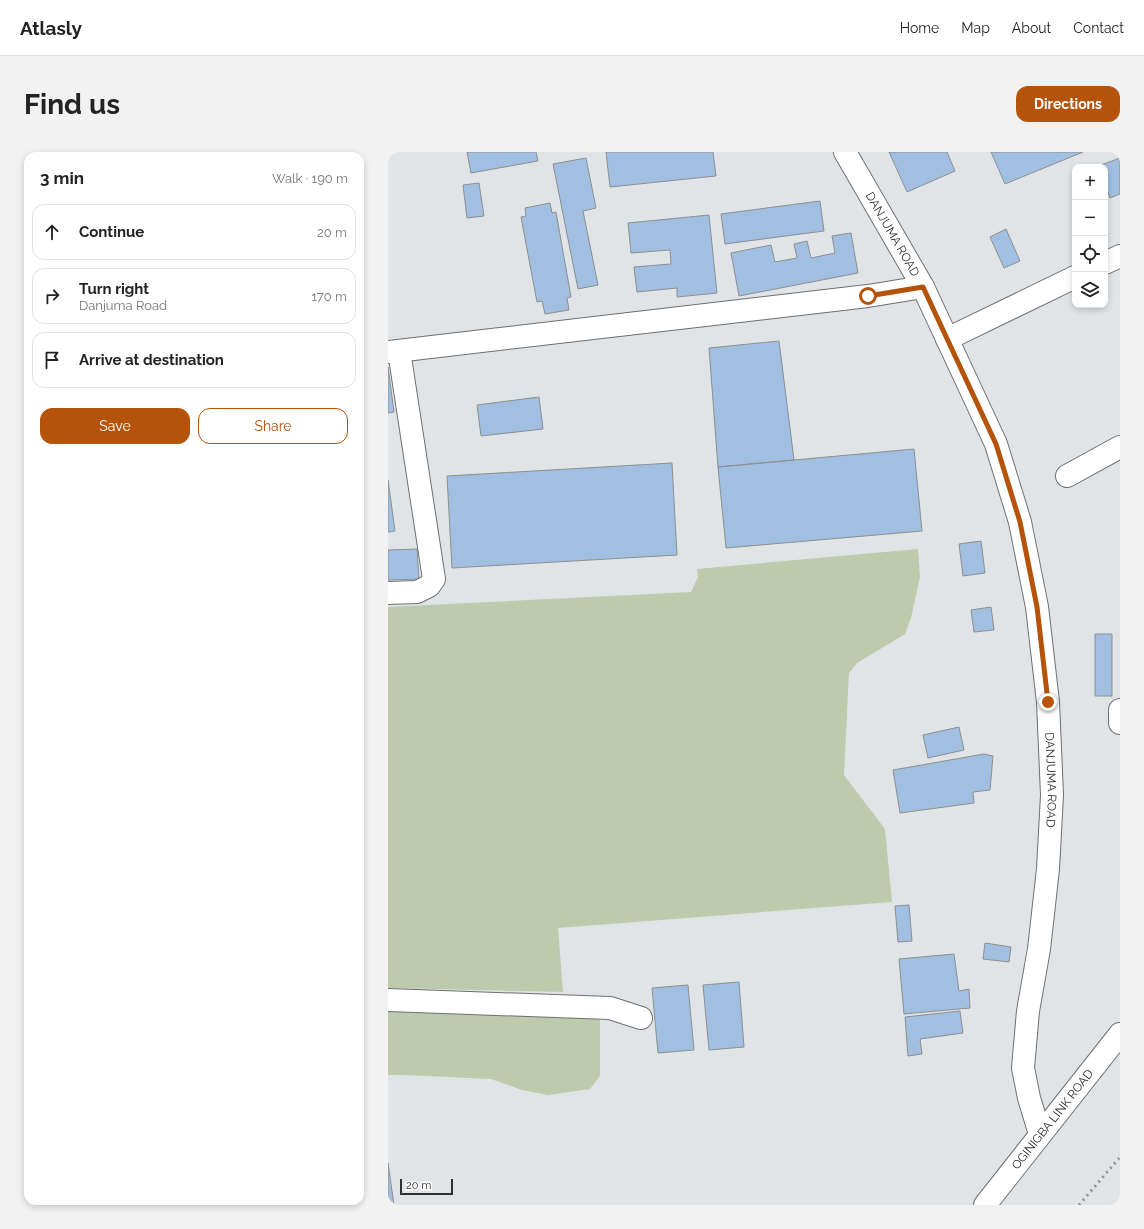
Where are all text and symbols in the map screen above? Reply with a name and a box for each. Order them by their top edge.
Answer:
text: Atlasly [20,17,82,39]
text: Home [900,20,939,36]
text: Map [961,20,990,36]
text: About [1012,20,1051,36]
text: Contact [1073,20,1124,36]
button: Directions [1016,86,1120,122]
text: Find us [24,88,120,121]
map controls [1072,164,1108,308]
button: + [1072,164,1108,200]
text: 3 min [40,168,84,188]
text: Walk · 190 m [272,171,348,186]
street label: DANJUMA ROAD [863,190,923,279]
button: − [1072,200,1108,236]
icon: ahead [41,221,63,243]
text: Continue [79,223,144,241]
text: 20 m [317,225,347,240]
button: locate [1072,236,1108,272]
button: layers [1072,272,1108,308]
text: Turn right [79,280,149,298]
icon: right [41,285,63,307]
route start [859,287,877,305]
text: 170 m [311,289,347,304]
text: Danjuma Road [79,298,167,313]
icon: arrive [41,349,63,371]
text: Arrive at destination [79,351,224,369]
button: Save [40,408,190,444]
button: Share [198,408,348,444]
route end [1039,693,1057,711]
street label: DANJUMA ROAD [1042,732,1059,828]
street label: OGINIGBA LINK ROAD [1009,1066,1096,1172]
scale bar [400,1177,453,1196]
text: 20 m [406,1179,431,1192]

